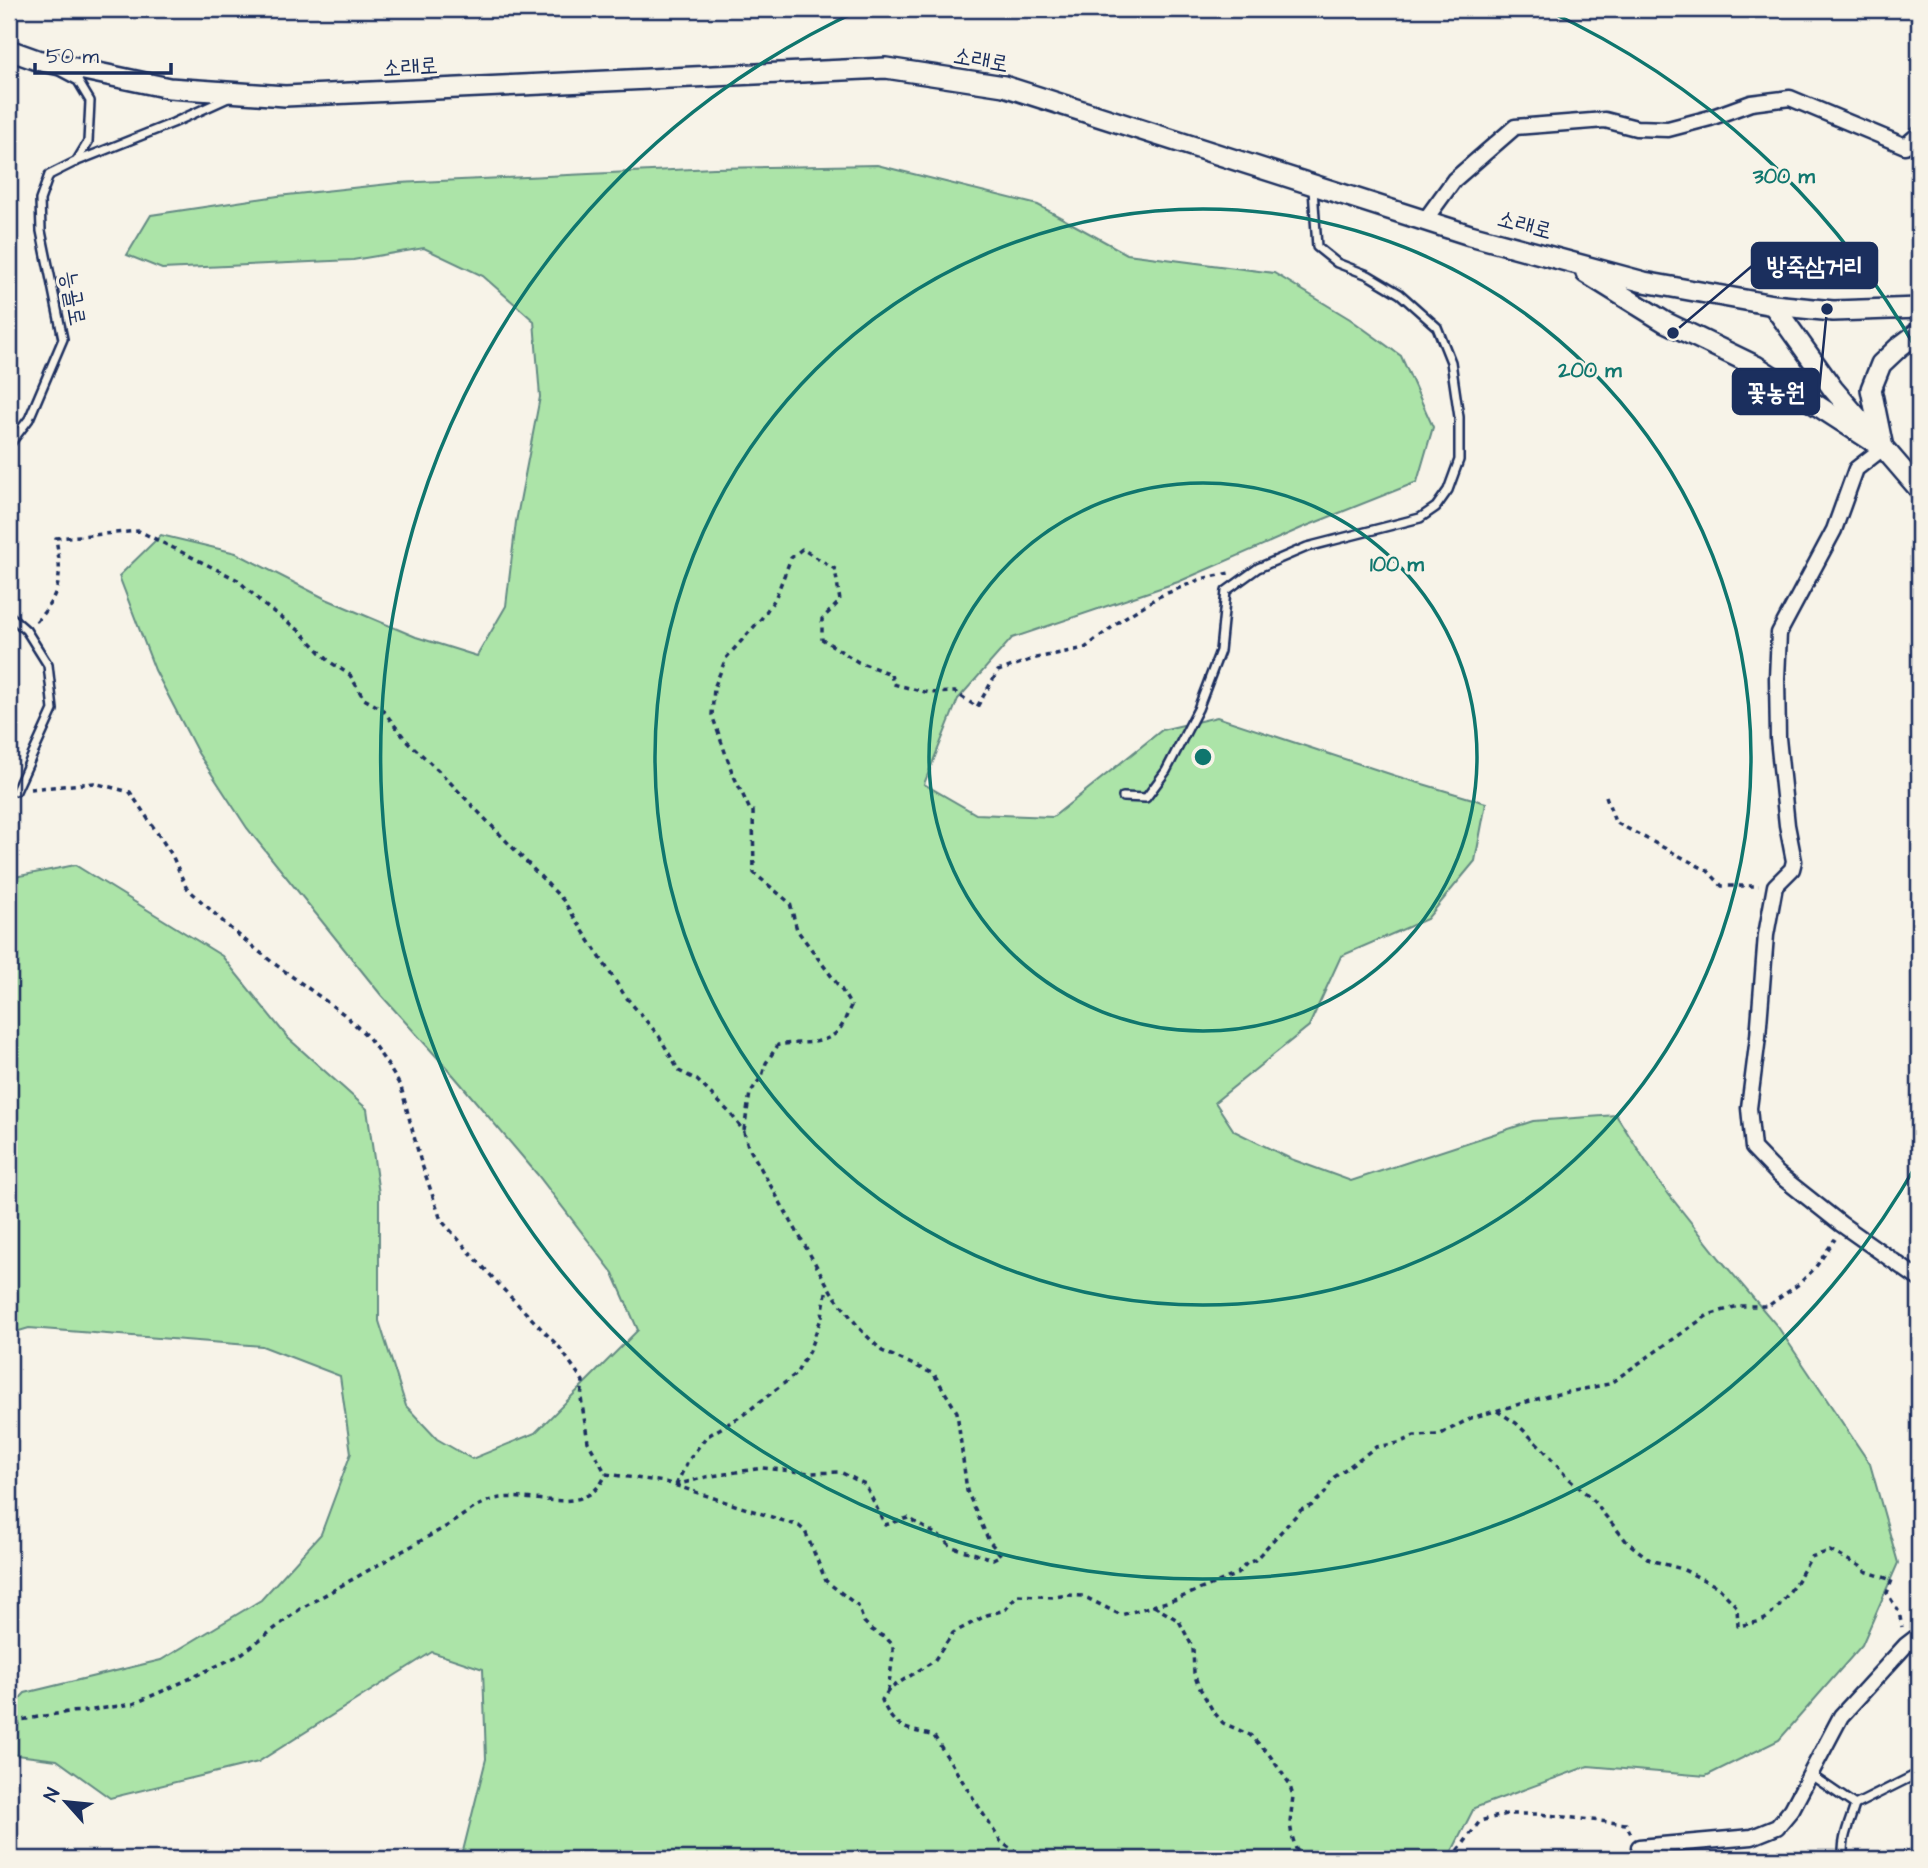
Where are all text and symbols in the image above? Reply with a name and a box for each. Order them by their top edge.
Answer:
scale bar [35,32,172,76]
street label: 소래로 [951,39,1011,81]
text: 50 m [46,42,100,71]
street label: 소래로 [381,50,439,84]
text: 300 m [1752,162,1816,191]
street label: 소래로 [1494,202,1556,248]
callout: 방죽삼거리 [1752,243,1877,288]
text: 방죽삼거리 [1767,250,1863,284]
street label: 능골로 [52,268,94,328]
text: 200 m [1557,356,1622,385]
callout: 꽃농원 [1733,369,1819,414]
text: 꽃농원 [1747,376,1805,410]
text: 100 m [1370,550,1425,579]
centre of rings [1191,745,1215,769]
north arrow [32,1766,102,1836]
text: N [37,1783,67,1806]

